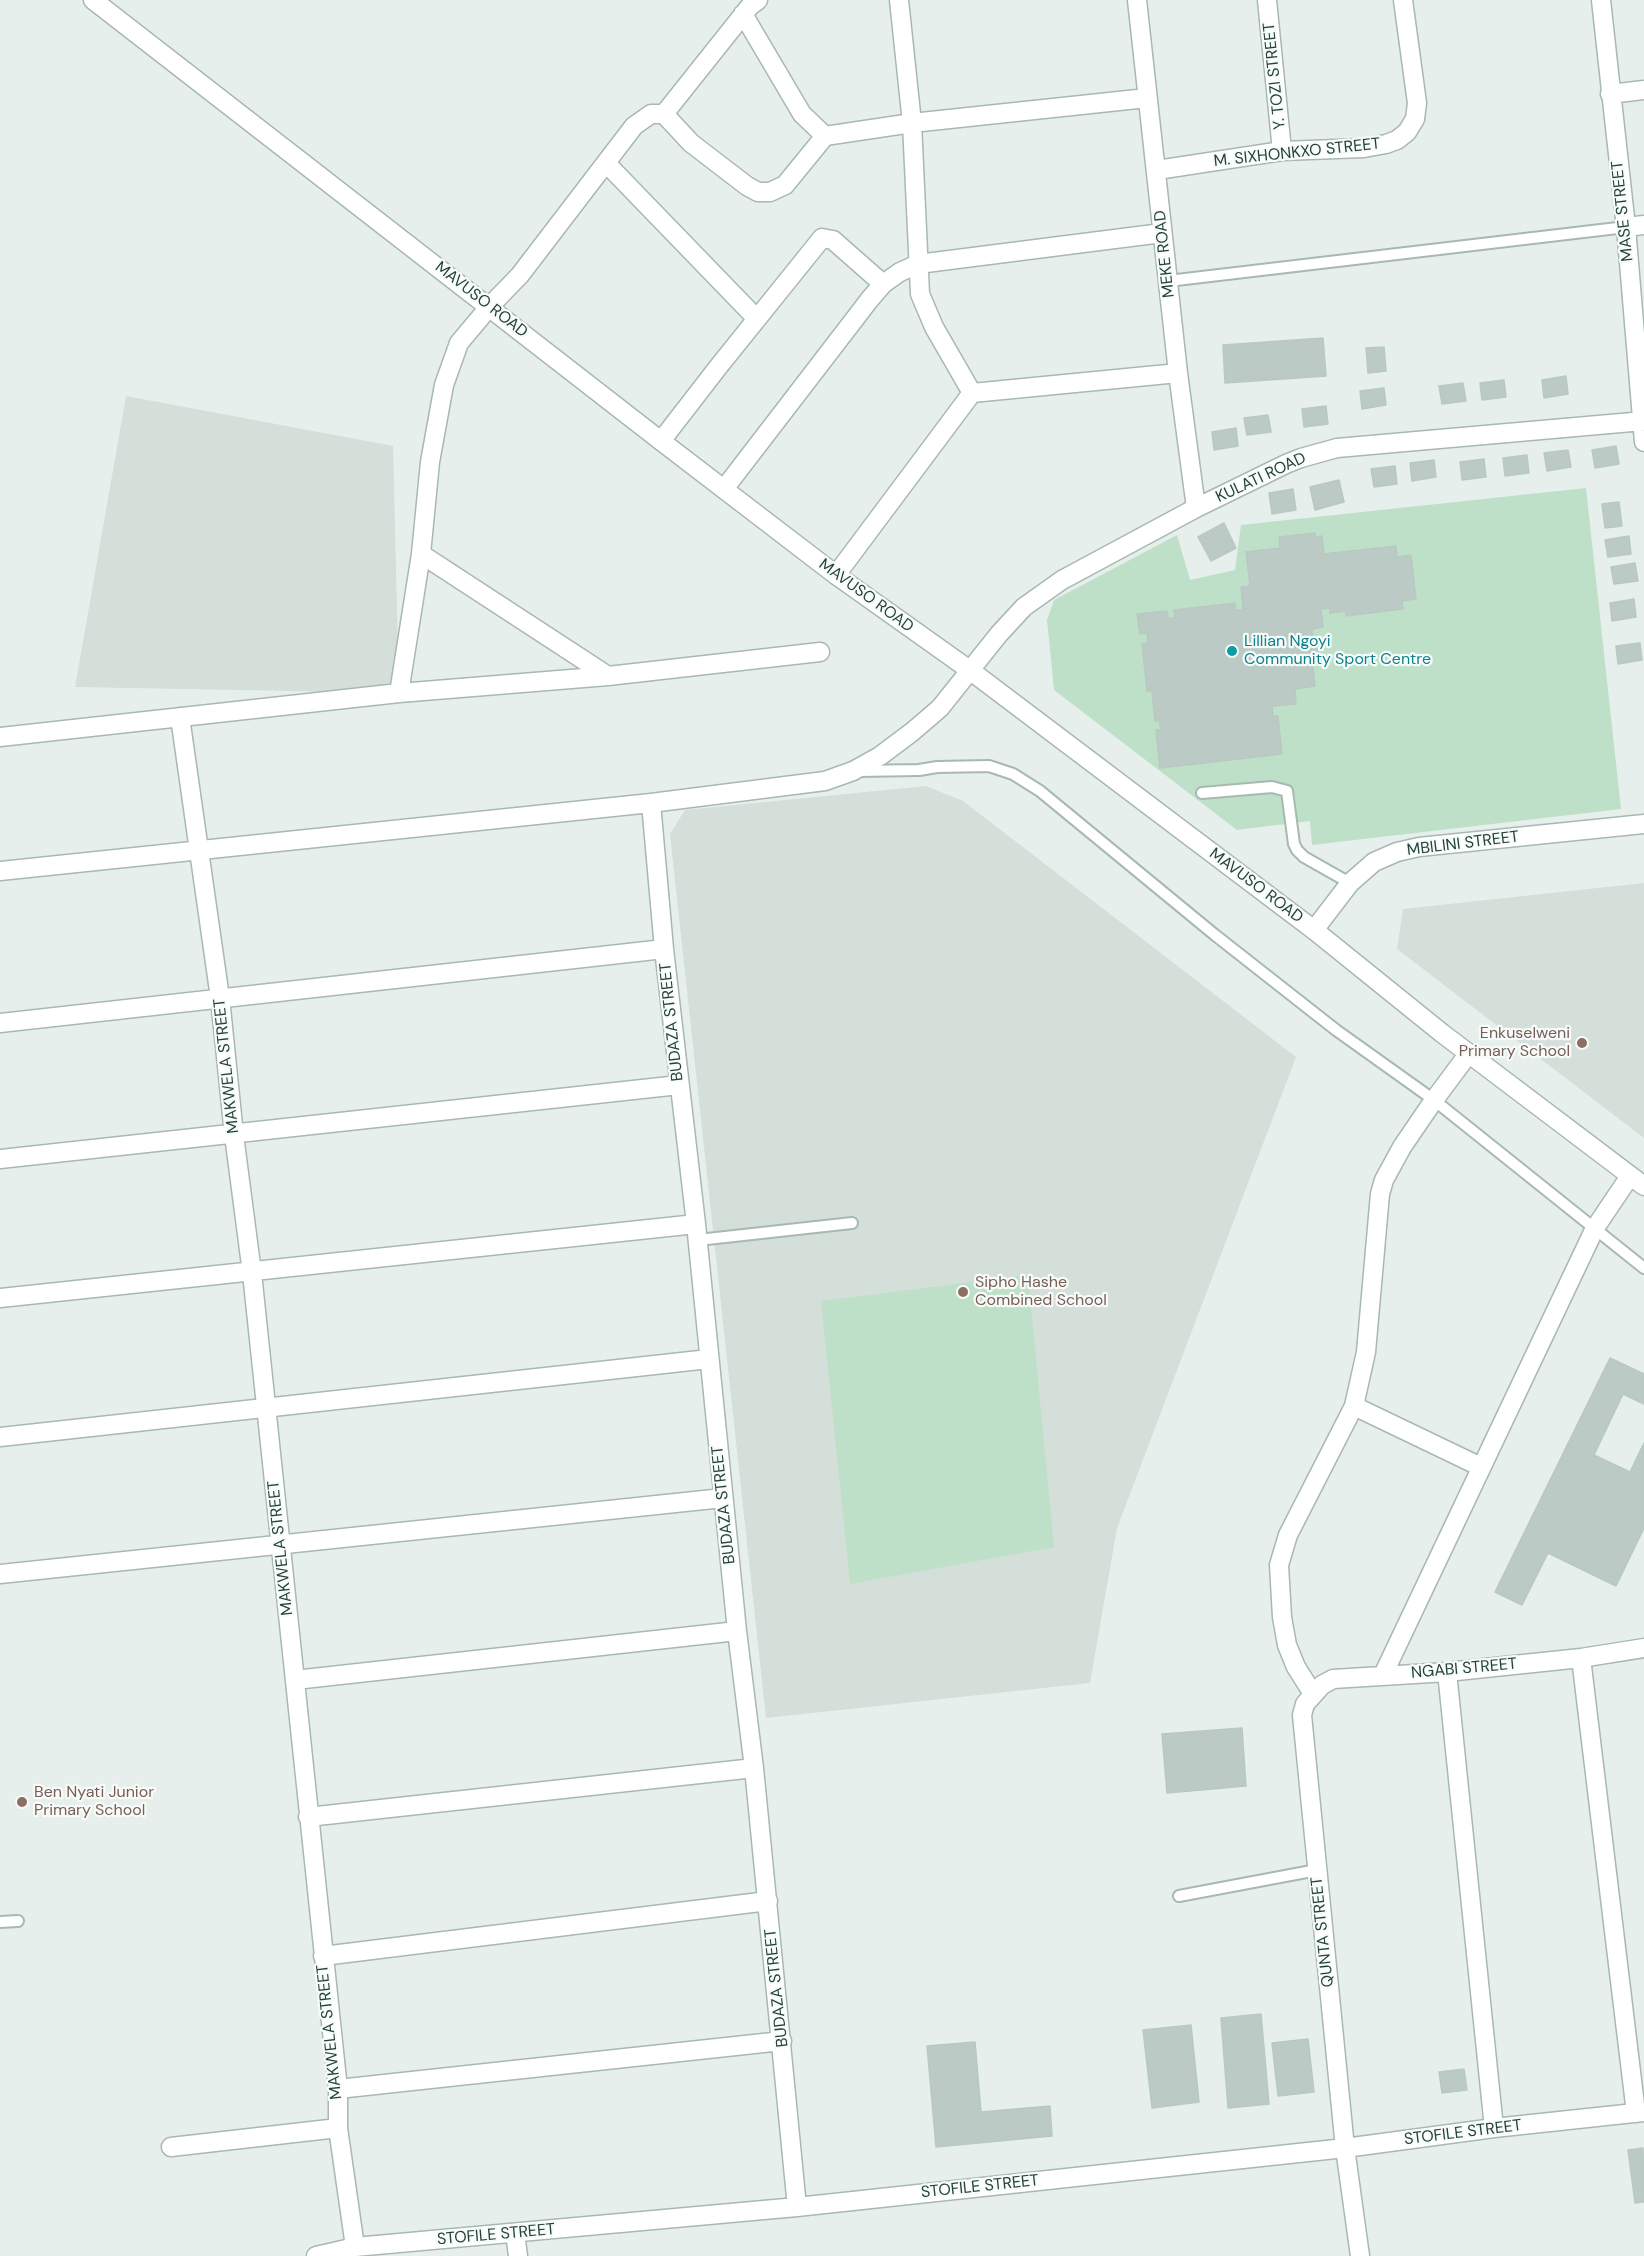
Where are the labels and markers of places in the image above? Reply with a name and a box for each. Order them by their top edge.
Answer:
place label: Lillian Ngoyi Community Sport Centre [1244,632,1431,670]
marker: Lillian Ngoyi Community Sport Centre [1225,644,1239,658]
place label: Enkuselweni Primary School [1459,1024,1570,1062]
marker: Enkuselweni Primary School [1575,1036,1589,1050]
place label: Sipho Hashe Combined School [975,1273,1107,1311]
marker: Sipho Hashe Combined School [956,1285,970,1299]
place label: Ben Nyati Junior Primary School [34,1783,154,1821]
marker: Ben Nyati Junior Primary School [15,1795,29,1809]

